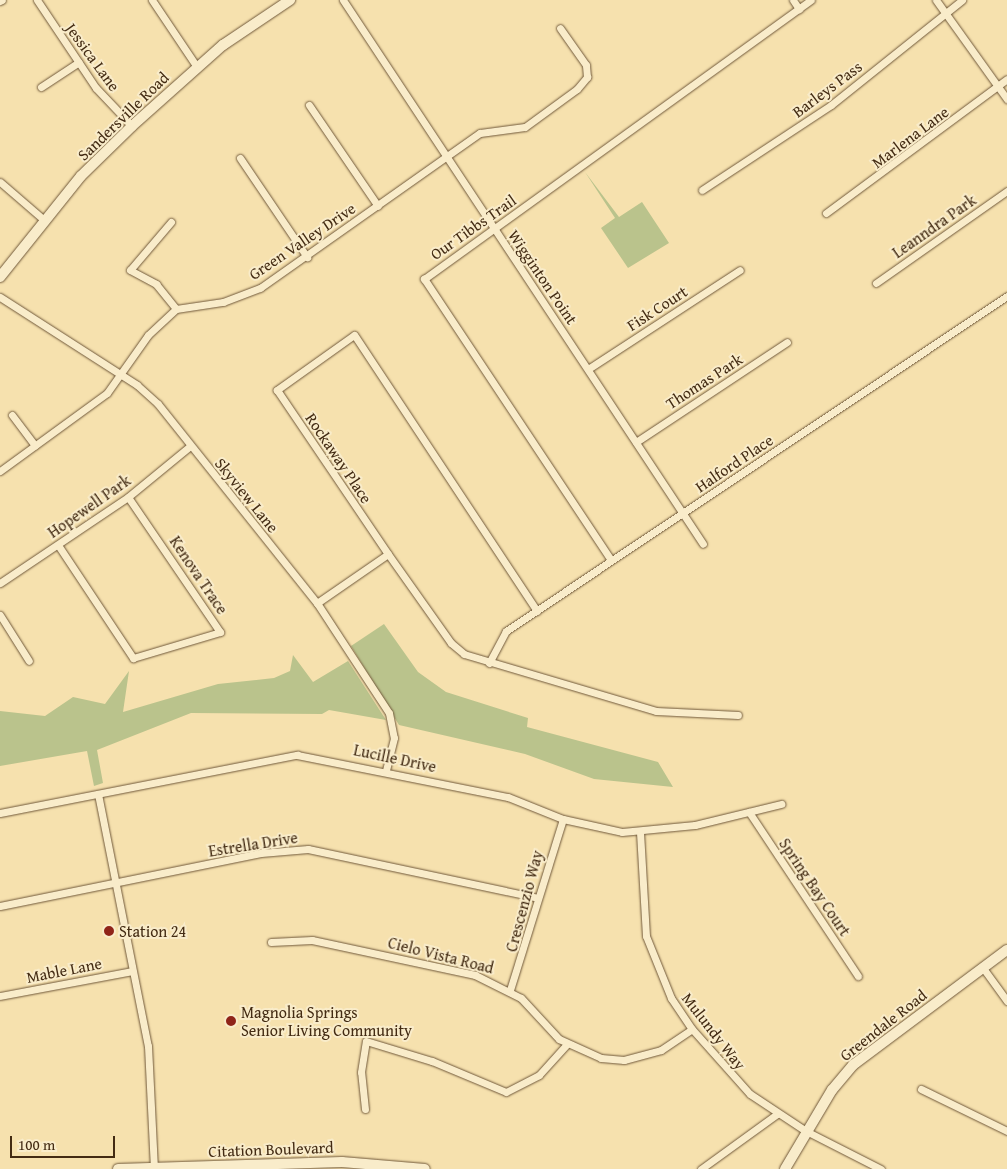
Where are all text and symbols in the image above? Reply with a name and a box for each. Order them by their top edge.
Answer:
street label: Jessica Lane [62,19,124,95]
street label: Barleys Pass [789,57,865,121]
street label: Sandersville Road [73,68,173,164]
street label: Marlena Lane [868,102,952,172]
street label: Our Tibbs Trail [426,190,520,264]
street label: Leanndra Park [888,190,980,262]
street label: Green Valley Drive [245,198,359,284]
street label: Wigginton Point [504,226,582,328]
street label: Fisk Court [623,281,691,335]
street label: Thomas Park [662,349,746,413]
street label: Rockaway Place [302,409,376,507]
street label: Halford Place [691,430,777,496]
street label: Skyview Lane [211,454,283,536]
street label: Hopewell Park [44,470,134,542]
street label: Kenova Trace [166,532,232,618]
street label: Lucille Drive [352,740,438,776]
street label: Estrella Drive [207,827,299,861]
street label: Spring Bay Court [775,834,855,940]
street label: Crescenzio Way [501,848,547,954]
place label: Station 24 [119,921,186,941]
marker: Station 24 [103,925,115,937]
street label: Cielo Vista Road [386,933,496,977]
street label: Mable Lane [25,953,103,987]
street label: Greendale Road [836,985,930,1065]
street label: Mulundy Way [678,989,750,1073]
place label: Magnolia Springs Senior Living Community [241,1002,412,1040]
marker: Magnolia Springs Senior Living Community [225,1015,237,1027]
scale bar [12,1126,118,1158]
text: 100 m [18,1134,55,1155]
street label: Citation Boulevard [208,1137,334,1161]

